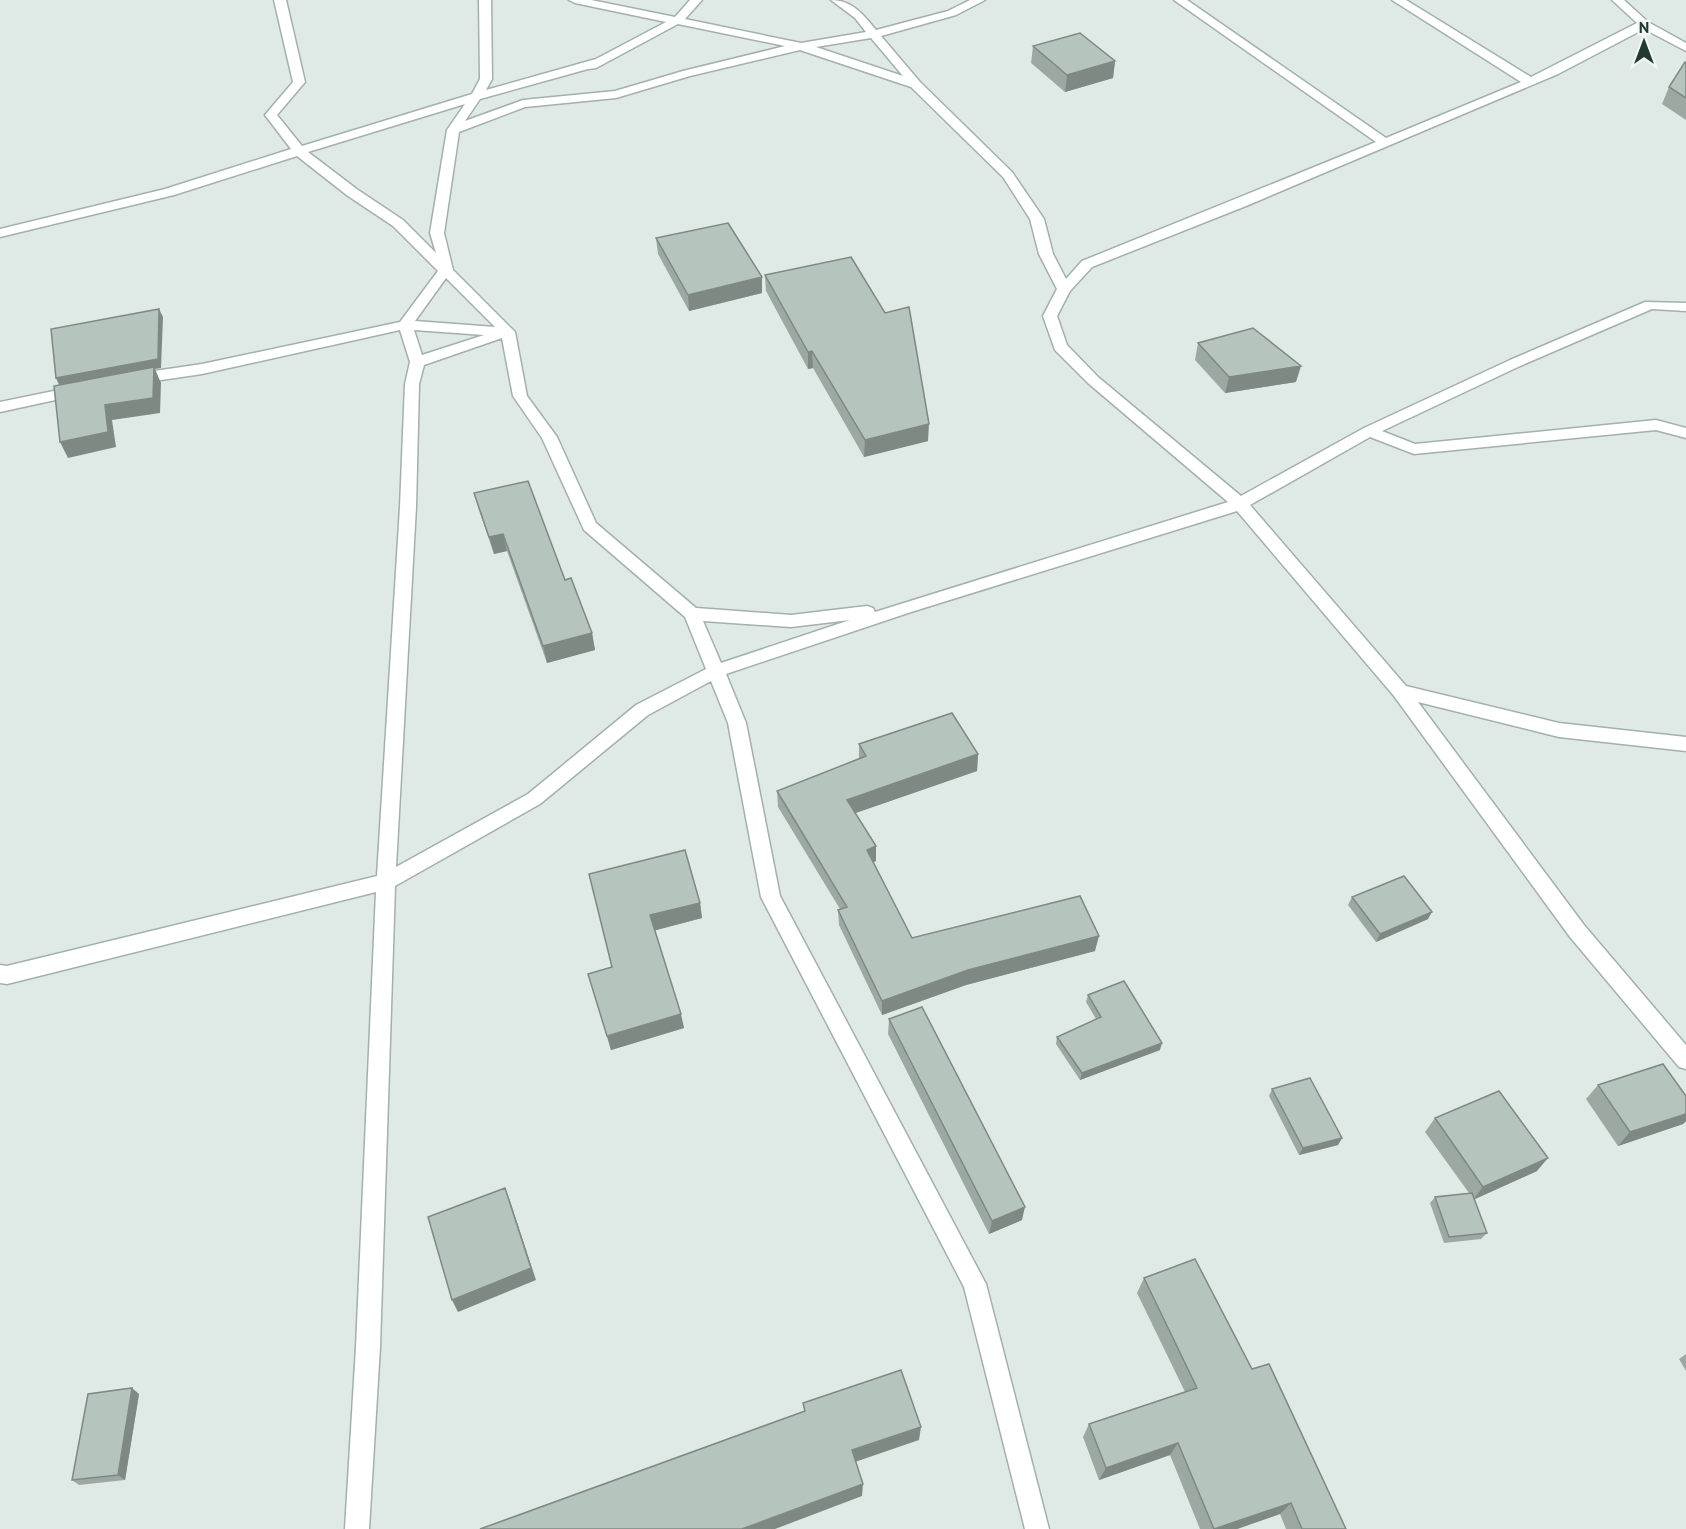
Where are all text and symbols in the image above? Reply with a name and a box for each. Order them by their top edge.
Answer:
north arrow [1614,12,1674,72]
text: N [1639,17,1649,37]

